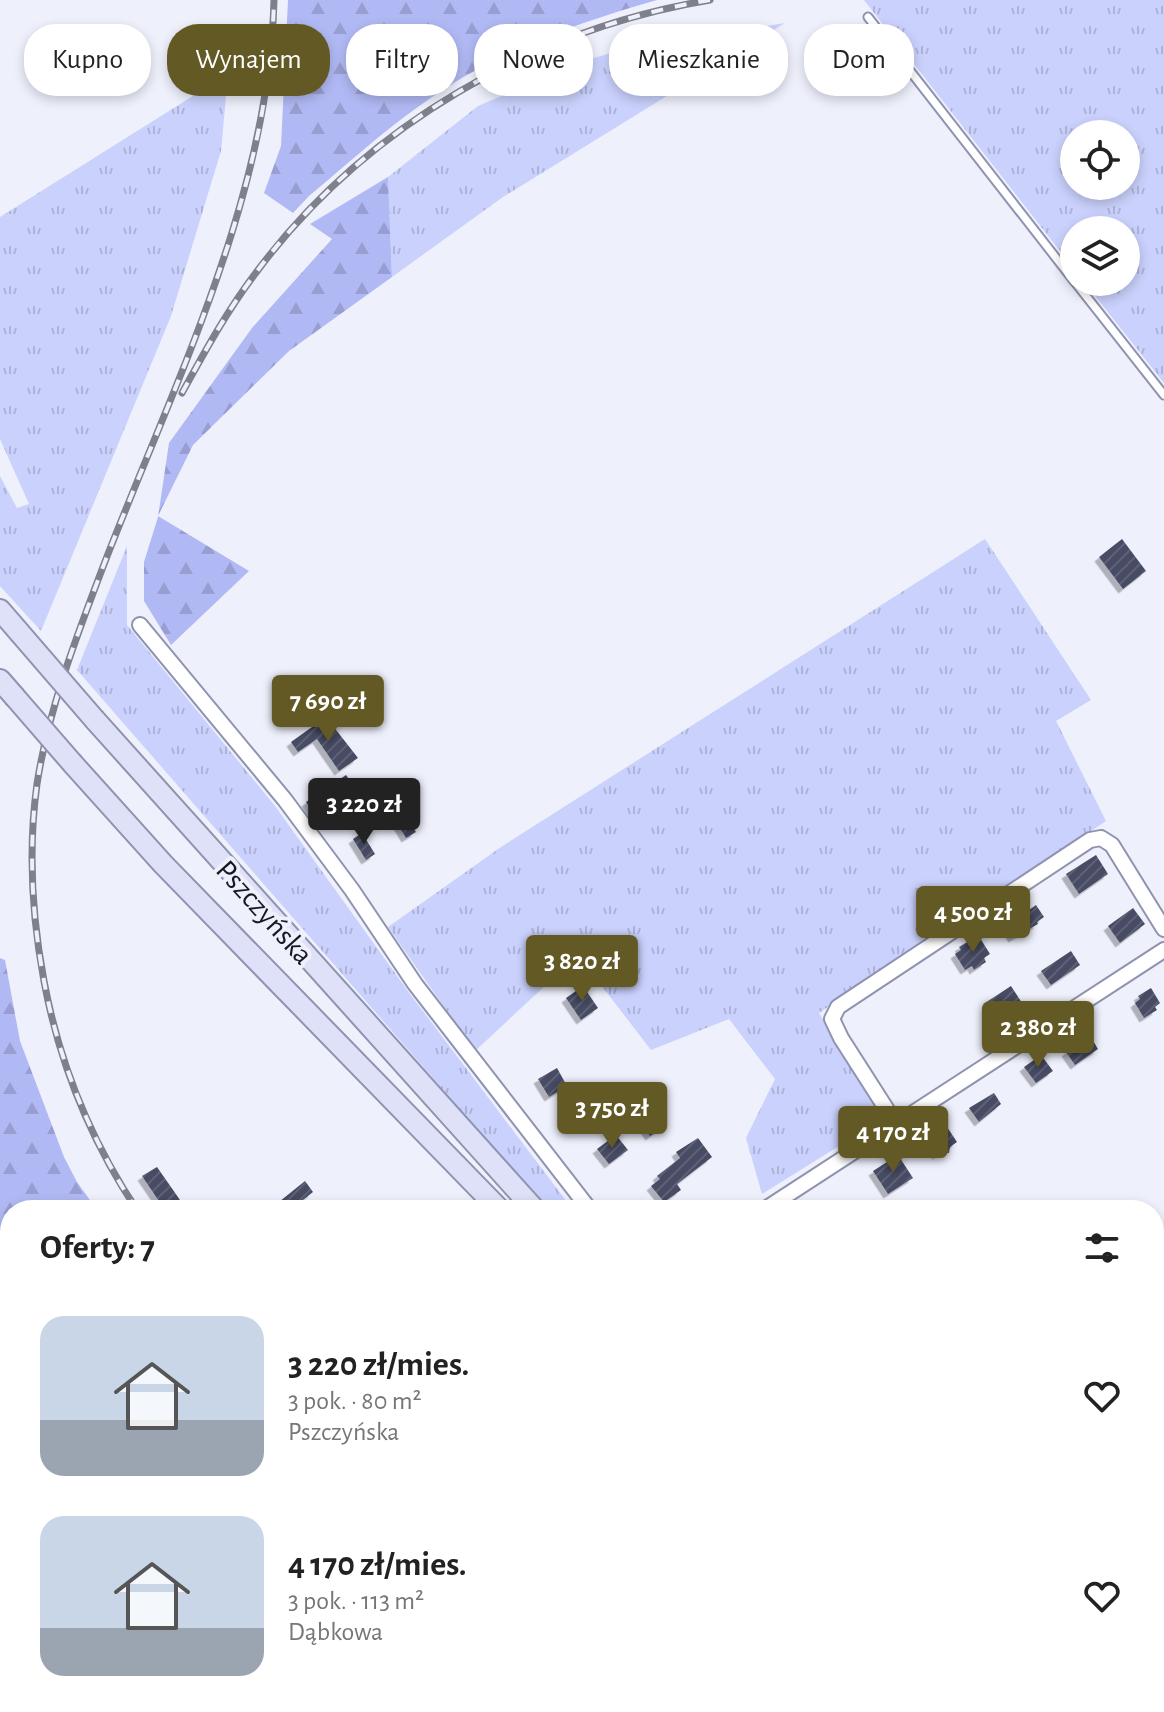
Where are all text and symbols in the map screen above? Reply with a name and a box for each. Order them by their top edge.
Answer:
chip: Kupno [24,24,151,96]
chip: Wynajem [167,24,330,96]
chip: Filtry [346,24,458,96]
chip: Nowe [474,24,593,96]
chip: Mieszkanie [609,24,788,96]
chip: Dom [804,24,914,96]
map controls [1060,120,1140,296]
button: locate [1060,120,1140,200]
button: layers [1060,216,1140,296]
pin: 7 690 zł [245,675,411,743]
text: 7 690 zł [290,688,366,714]
pin: 3 220 zł [281,778,447,846]
text: 3 220 zł [326,791,402,817]
street label: Pszczyńska [210,855,318,970]
pin: 4 500 zł [890,886,1056,954]
text: 4 500 zł [934,899,1012,925]
pin: 3 820 zł [499,935,665,1003]
text: 3 820 zł [544,948,620,974]
pin: 2 380 zł [955,1001,1121,1069]
text: 2 380 zł [1000,1014,1076,1040]
pin: 3 750 zł [529,1082,695,1150]
text: 3 750 zł [575,1095,649,1121]
pin: 4 170 zł [810,1106,976,1174]
text: 4 170 zł [856,1119,930,1145]
icon: filters [1080,1226,1124,1270]
text: Oferty: 7 [40,1231,155,1265]
icon: home [104,1348,200,1444]
text: 3 220 zł/mies. [288,1348,469,1382]
icon: heart [1080,1374,1124,1418]
text: 3 pok. · 80 m² [288,1388,422,1414]
text: Pszczyńska [288,1419,399,1445]
icon: home [104,1548,200,1644]
text: 4 170 zł/mies. [288,1548,467,1582]
icon: heart [1080,1574,1124,1618]
text: 3 pok. · 113 m² [288,1588,424,1614]
text: Dąbkowa [288,1619,383,1645]

